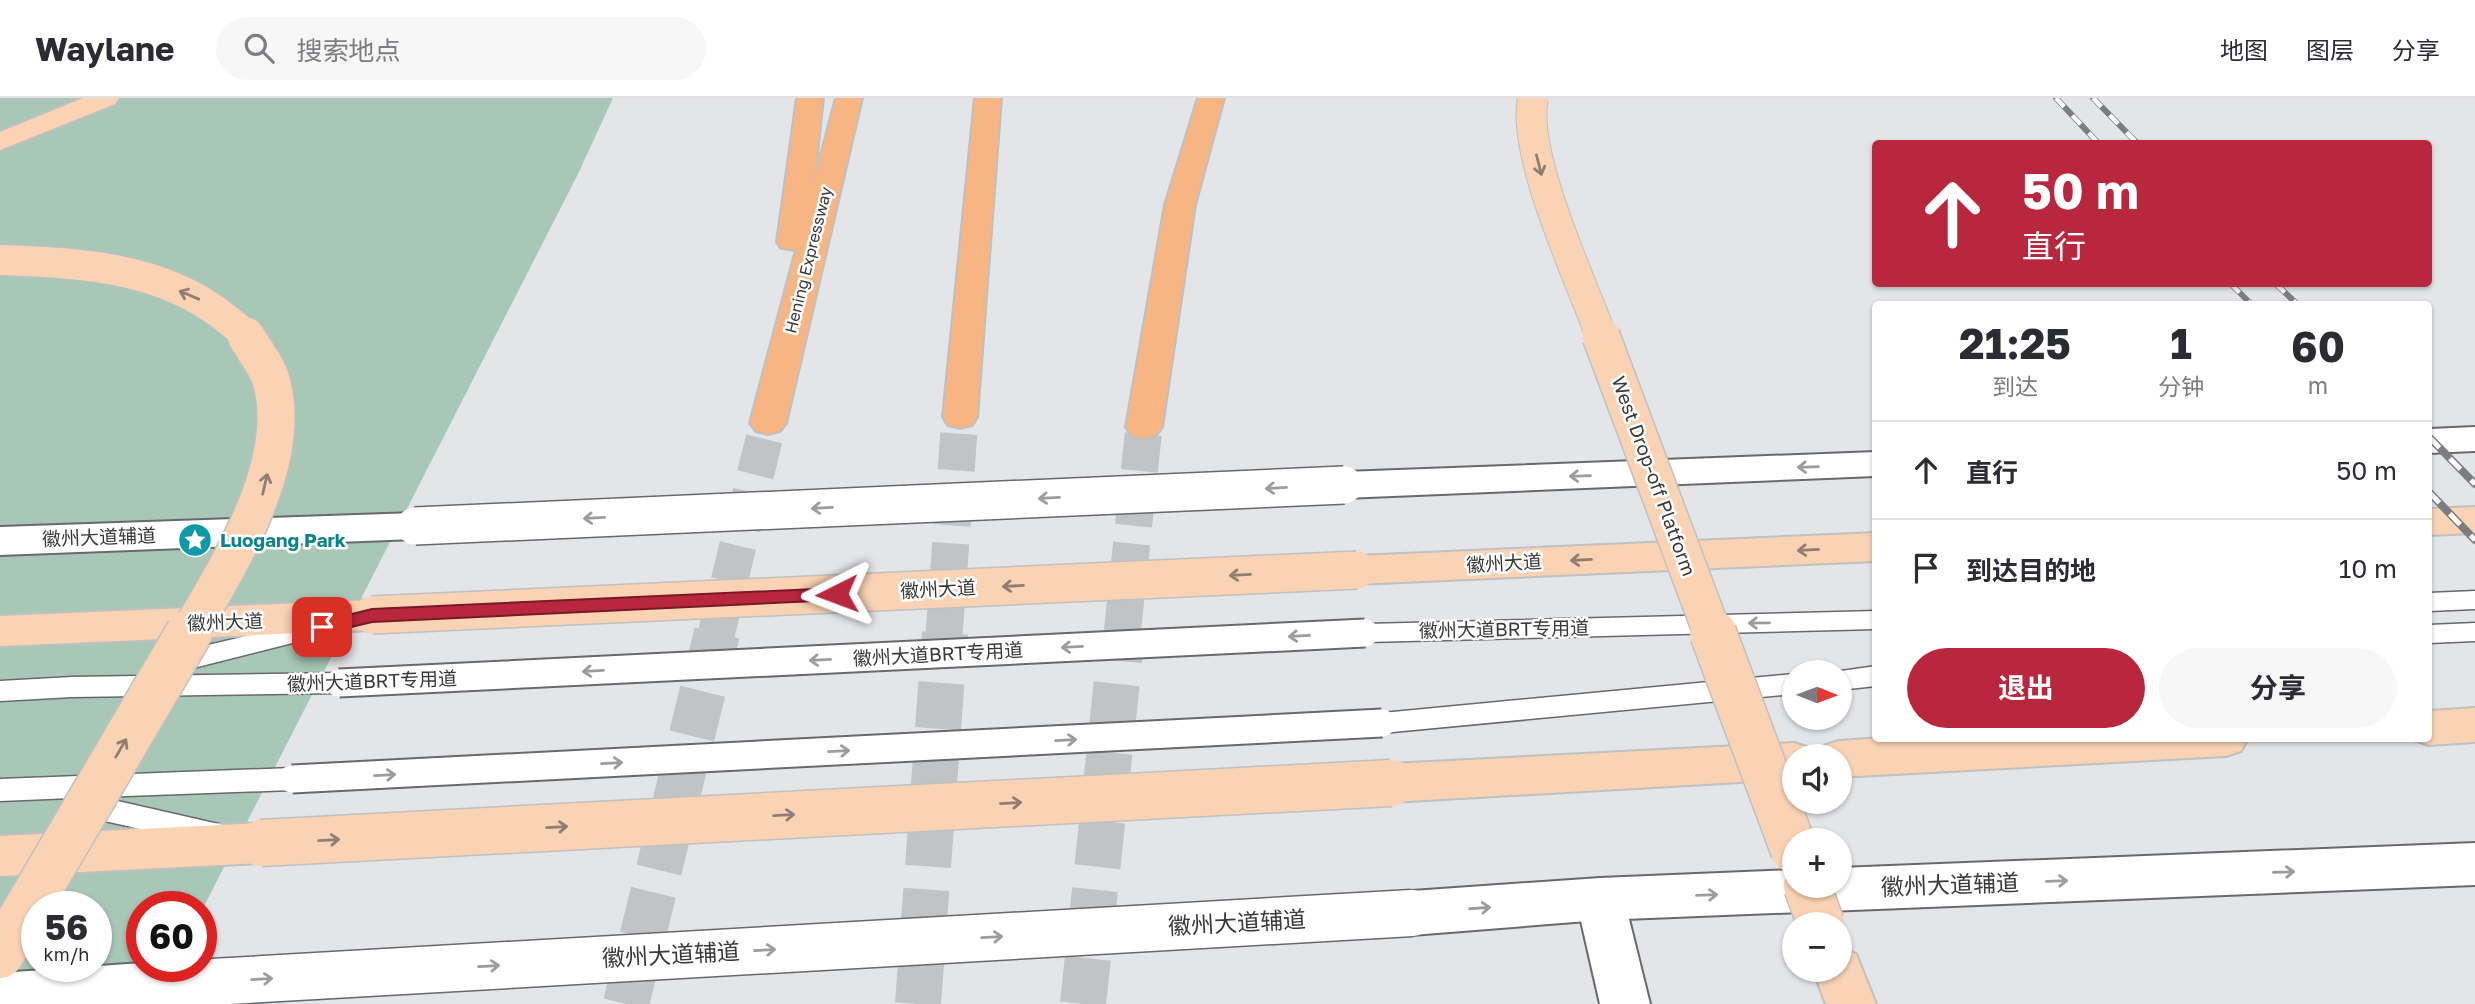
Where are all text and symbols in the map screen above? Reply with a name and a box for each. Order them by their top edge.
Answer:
search box [216,17,706,80]
text: Waylane [35,29,174,68]
icon: search [240,29,278,67]
text: 搜索地点 [296,35,400,66]
text: 地图 [2220,35,2268,64]
text: 图层 [2306,35,2354,64]
text: 分享 [2392,35,2440,64]
one-way arrow [1533,153,1546,176]
text: 50 m [2022,161,2139,220]
icon: ahead [1907,168,1998,259]
street label: Hening Expressway [780,185,836,335]
text: 直行 [2022,227,2086,265]
one-way arrow [179,287,201,300]
text: 21:25 [1959,318,2071,368]
text: 1 [2170,318,2192,368]
text: 60 [2291,321,2345,371]
text: m [2308,371,2328,399]
text: 到达 [1992,372,2038,400]
text: 分钟 [2158,372,2204,400]
street label: West Drop-off Platform [1608,373,1701,579]
icon: ahead [1907,451,1945,489]
text: 50 m [2336,455,2397,486]
text: 直行 [1966,457,2018,488]
one-way arrow [1797,461,1820,474]
one-way arrow [1569,470,1592,483]
one-way arrow [259,473,272,496]
one-way arrow [1265,482,1288,495]
one-way arrow [1038,492,1061,505]
one-way arrow [810,502,833,515]
one-way arrow [583,512,606,525]
place icon: Luogang Park [176,521,214,559]
street label: 徽州大道辅道 [42,523,156,550]
place label: Luogang Park [220,528,346,551]
one-way arrow [1797,543,1820,556]
street label: 徽州大道 [1465,549,1543,576]
icon: arrive [1907,549,1945,587]
one-way arrow [1569,553,1592,566]
text: 10 m [2339,553,2397,584]
text: 到达目的地 [1966,555,2096,586]
position arrow [800,557,874,631]
one-way arrow [1229,569,1252,582]
street label: 徽州大道 [899,575,977,602]
one-way arrow [1002,579,1025,592]
pin [292,597,352,657]
icon: arrive [303,608,341,646]
street label: 徽州大道 [187,609,263,634]
street label: 徽州大道BRT专用道 [1419,616,1589,641]
one-way arrow [1748,616,1771,630]
one-way arrow [1288,630,1311,643]
street label: 徽州大道BRT专用道 [852,638,1024,669]
one-way arrow [1060,641,1083,654]
button: 退出 [1907,648,2145,728]
button: 分享 [2159,648,2397,728]
one-way arrow [809,653,832,666]
north arrow [1782,660,1852,730]
map controls [1782,660,1852,982]
one-way arrow [581,664,604,677]
street label: 徽州大道BRT专用道 [287,666,457,695]
one-way arrow [1055,733,1078,746]
one-way arrow [114,739,128,759]
button: sound [1782,744,1852,814]
one-way arrow [827,745,850,758]
one-way arrow [600,756,623,769]
one-way arrow [373,768,396,781]
one-way arrow [999,797,1022,810]
one-way arrow [772,809,795,822]
one-way arrow [545,821,568,834]
button: + [1782,828,1852,898]
one-way arrow [318,833,341,846]
one-way arrow [2272,865,2295,878]
street label: 徽州大道辅道 [1881,868,2019,900]
one-way arrow [2045,874,2068,887]
one-way arrow [1695,889,1718,902]
speed limit sign: 60 [126,891,217,982]
one-way arrow [1468,901,1491,914]
street label: 徽州大道辅道 [1167,904,1307,940]
text: 56 [45,906,88,948]
button: − [1782,912,1852,982]
one-way arrow [980,930,1003,943]
street label: 徽州大道辅道 [601,936,741,972]
text: km/h [44,943,89,965]
one-way arrow [753,943,776,956]
one-way arrow [477,959,500,972]
one-way arrow [250,972,273,985]

